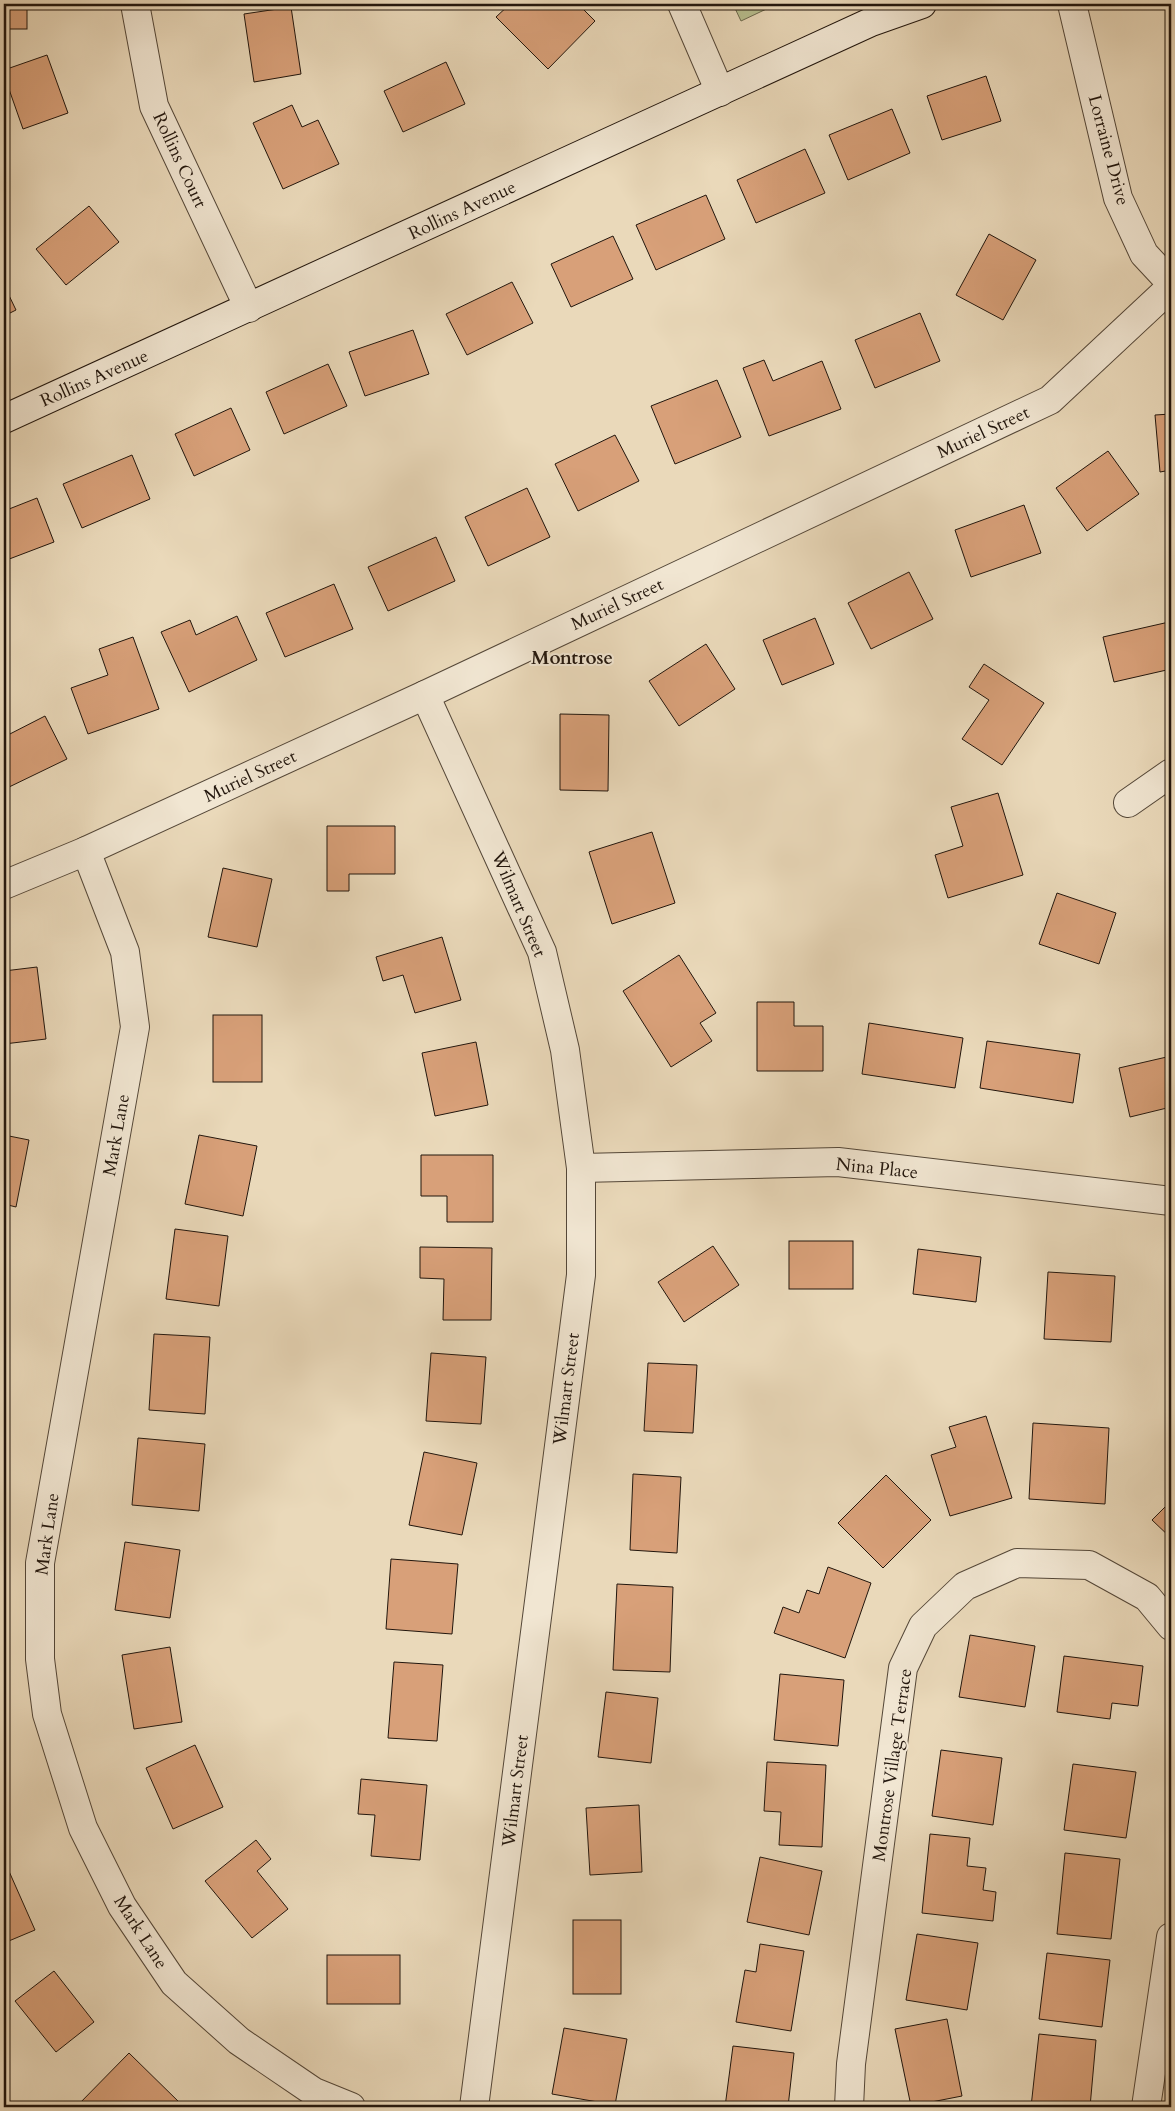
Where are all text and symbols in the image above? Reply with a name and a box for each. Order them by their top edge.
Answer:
street label: Lorraine Drive [1082,92,1135,208]
street label: Rollins Court [146,108,213,213]
street label: Rollins Avenue [404,175,520,246]
street label: Rollins Avenue [36,343,152,413]
street label: Muriel Street [933,400,1034,465]
street label: Muriel Street [567,572,668,637]
district label: Montrose [531,645,613,671]
street label: Muriel Street [200,744,301,809]
street label: Wilmart Street [485,846,552,961]
street label: Mark Lane [97,1092,136,1178]
street label: Nina Place [835,1152,919,1185]
street label: Wilmart Street [547,1331,586,1448]
street label: Mark Lane [29,1491,66,1577]
street label: Montrose Village Terrace [867,1667,918,1863]
street label: Wilmart Street [496,1733,535,1850]
street label: Mark Lane [108,1891,174,1974]

